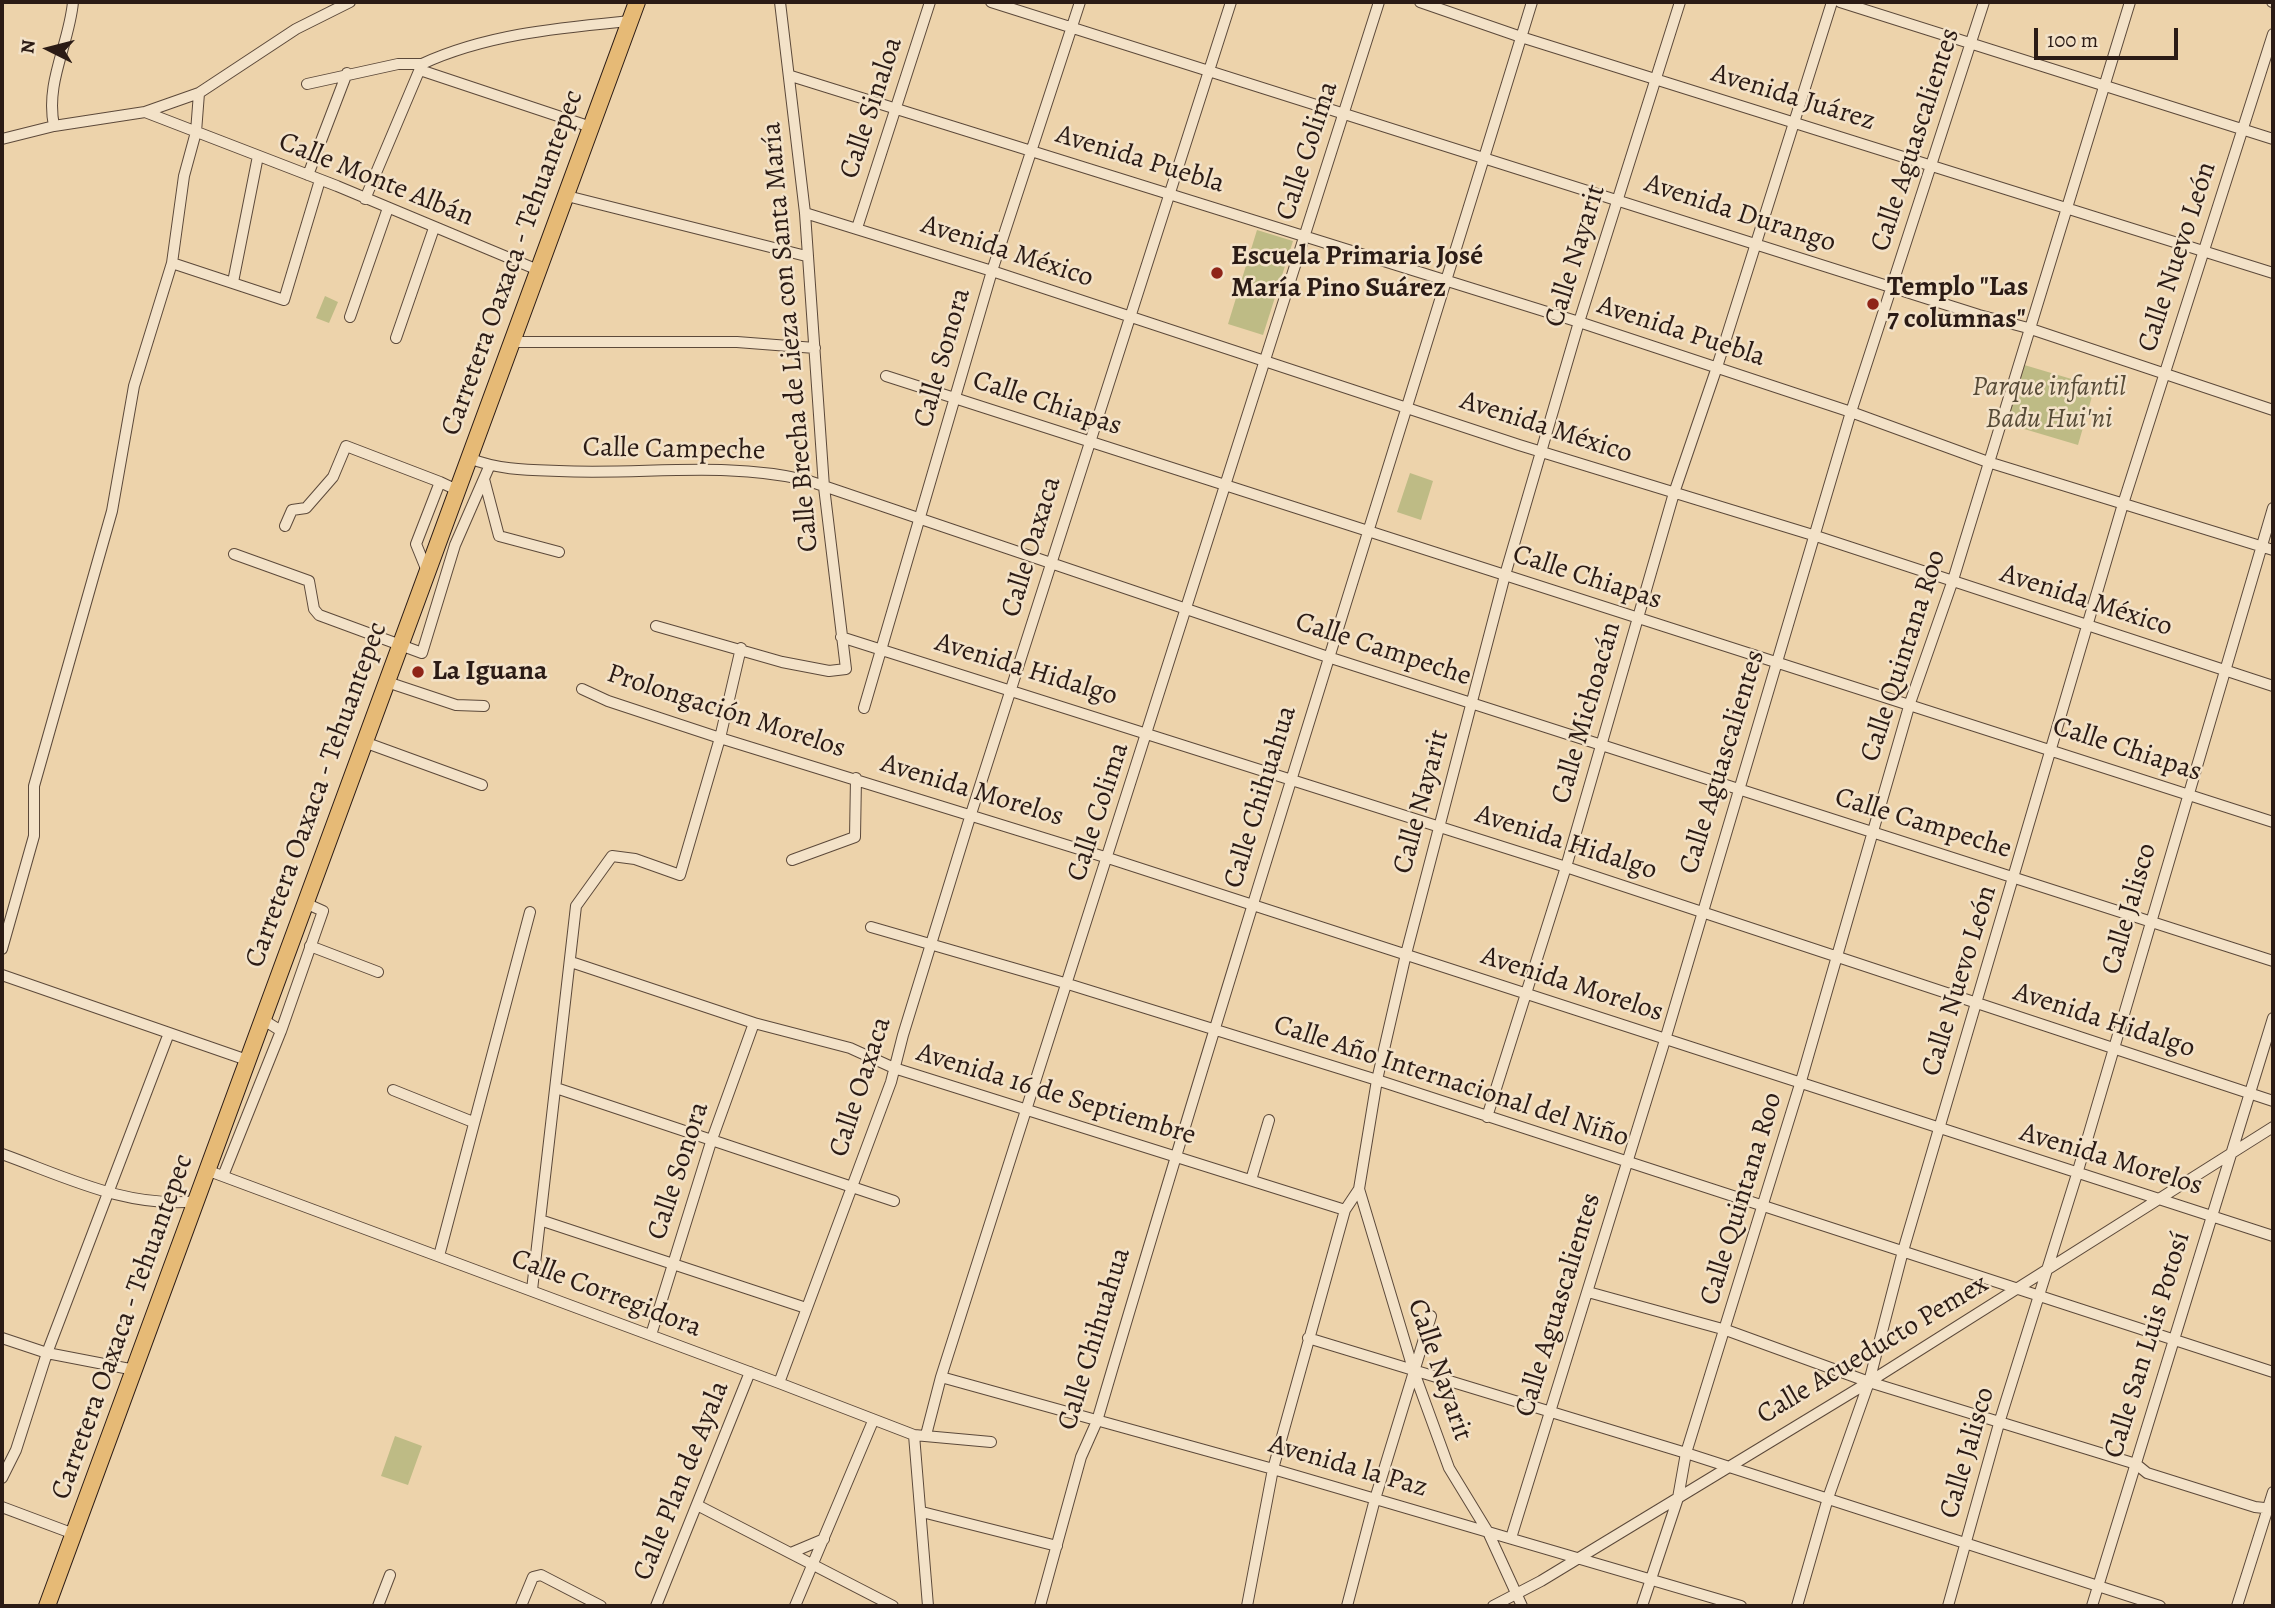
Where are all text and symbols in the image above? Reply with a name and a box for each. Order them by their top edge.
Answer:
north arrow [14,14,84,84]
scale bar [2037,14,2180,58]
street label: Calle Aguascalientes [1864,24,1968,256]
text: 100 m [2047,26,2098,54]
street label: Calle Sinaloa [833,33,911,183]
text: N [14,39,42,55]
street label: Avenida Juárez [1707,57,1879,139]
street label: Calle Colima [1270,77,1346,225]
street label: Carretera Oaxaca - Tehuantepec [435,86,591,440]
street label: Avenida Puebla [1052,118,1228,202]
street label: Calle Brecha de Lieza con Santa María [755,121,827,553]
street label: Calle Monte Albán [274,126,478,234]
street label: Calle Nuevo León [2131,158,2225,356]
street label: Avenida Durango [1640,167,1840,261]
street label: Calle Nayarit [1538,181,1614,331]
street label: Avenida México [917,208,1097,296]
place label: Escuela Primaria José María Pino Suárez [1231,240,1483,306]
marker: Escuela Primaria José María Pino Suárez [1209,265,1225,281]
place label: Templo "Las 7 columnas" [1887,271,2028,337]
street label: Calle Sonora [907,284,979,432]
street label: Avenida Puebla [1593,289,1769,375]
marker: Templo "Las 7 columnas" [1865,296,1881,312]
street label: Calle Chiapas [968,364,1126,444]
park label: Parque infantil Badu Hui'ni [1972,371,2126,437]
street label: Avenida México [1456,384,1636,472]
street label: Calle Campeche [582,432,766,468]
street label: Calle Oaxaca [995,473,1069,621]
street label: Calle Chiapas [1508,538,1666,618]
street label: Calle Quintana Roo [1854,546,1954,766]
street label: Avenida México [1996,557,2176,645]
street label: Calle Campeche [1291,606,1475,694]
street label: Carretera Oaxaca - Tehuantepec [239,618,395,972]
street label: Calle Michoacán [1545,618,1629,808]
street label: Avenida Hidalgo [931,626,1121,714]
street label: Calle Aguascalientes [1673,646,1773,878]
place label: La Iguana [432,655,548,689]
street label: Prolongación Morelos [602,658,850,766]
marker: La Iguana [410,664,426,680]
street label: Calle Chihuahua [1217,702,1305,892]
street label: Calle Chiapas [2048,710,2206,790]
street label: Calle Nayarit [1387,726,1457,878]
street label: Calle Colima [1061,738,1137,886]
street label: Avenida Morelos [877,747,1067,835]
street label: Calle Campeche [1831,781,2015,867]
street label: Avenida Hidalgo [1471,798,1661,888]
street label: Calle Jalisco [2095,839,2165,979]
street label: Calle Nuevo León [1915,882,2005,1080]
street label: Avenida Morelos [1477,940,1667,1030]
street label: Avenida Hidalgo [2009,976,2199,1066]
street label: Calle Año Internacional del Niño [1269,1009,1633,1155]
street label: Calle Oaxaca [823,1013,899,1161]
street label: Avenida 16 de Septiembre [912,1037,1200,1153]
street label: Calle Quintana Roo [1694,1089,1790,1309]
street label: Calle Sonora [641,1098,717,1244]
street label: Avenida Morelos [2016,1116,2206,1204]
street label: Carretera Oaxaca - Tehuantepec [45,1150,201,1504]
street label: Calle Aguascalientes [1509,1189,1609,1421]
street label: Calle San Luis Potosí [2098,1228,2198,1462]
street label: Calle Corregidora [506,1242,706,1346]
street label: Calle Chihuahua [1051,1244,1139,1434]
street label: Calle Acueducto Pemex [1751,1268,1995,1432]
street label: Calle Nayarit [1399,1295,1479,1445]
street label: Calle Plan de Ayala [627,1376,737,1586]
street label: Calle Jalisco [1933,1383,2003,1523]
street label: Avenida la Paz [1265,1428,1431,1506]

